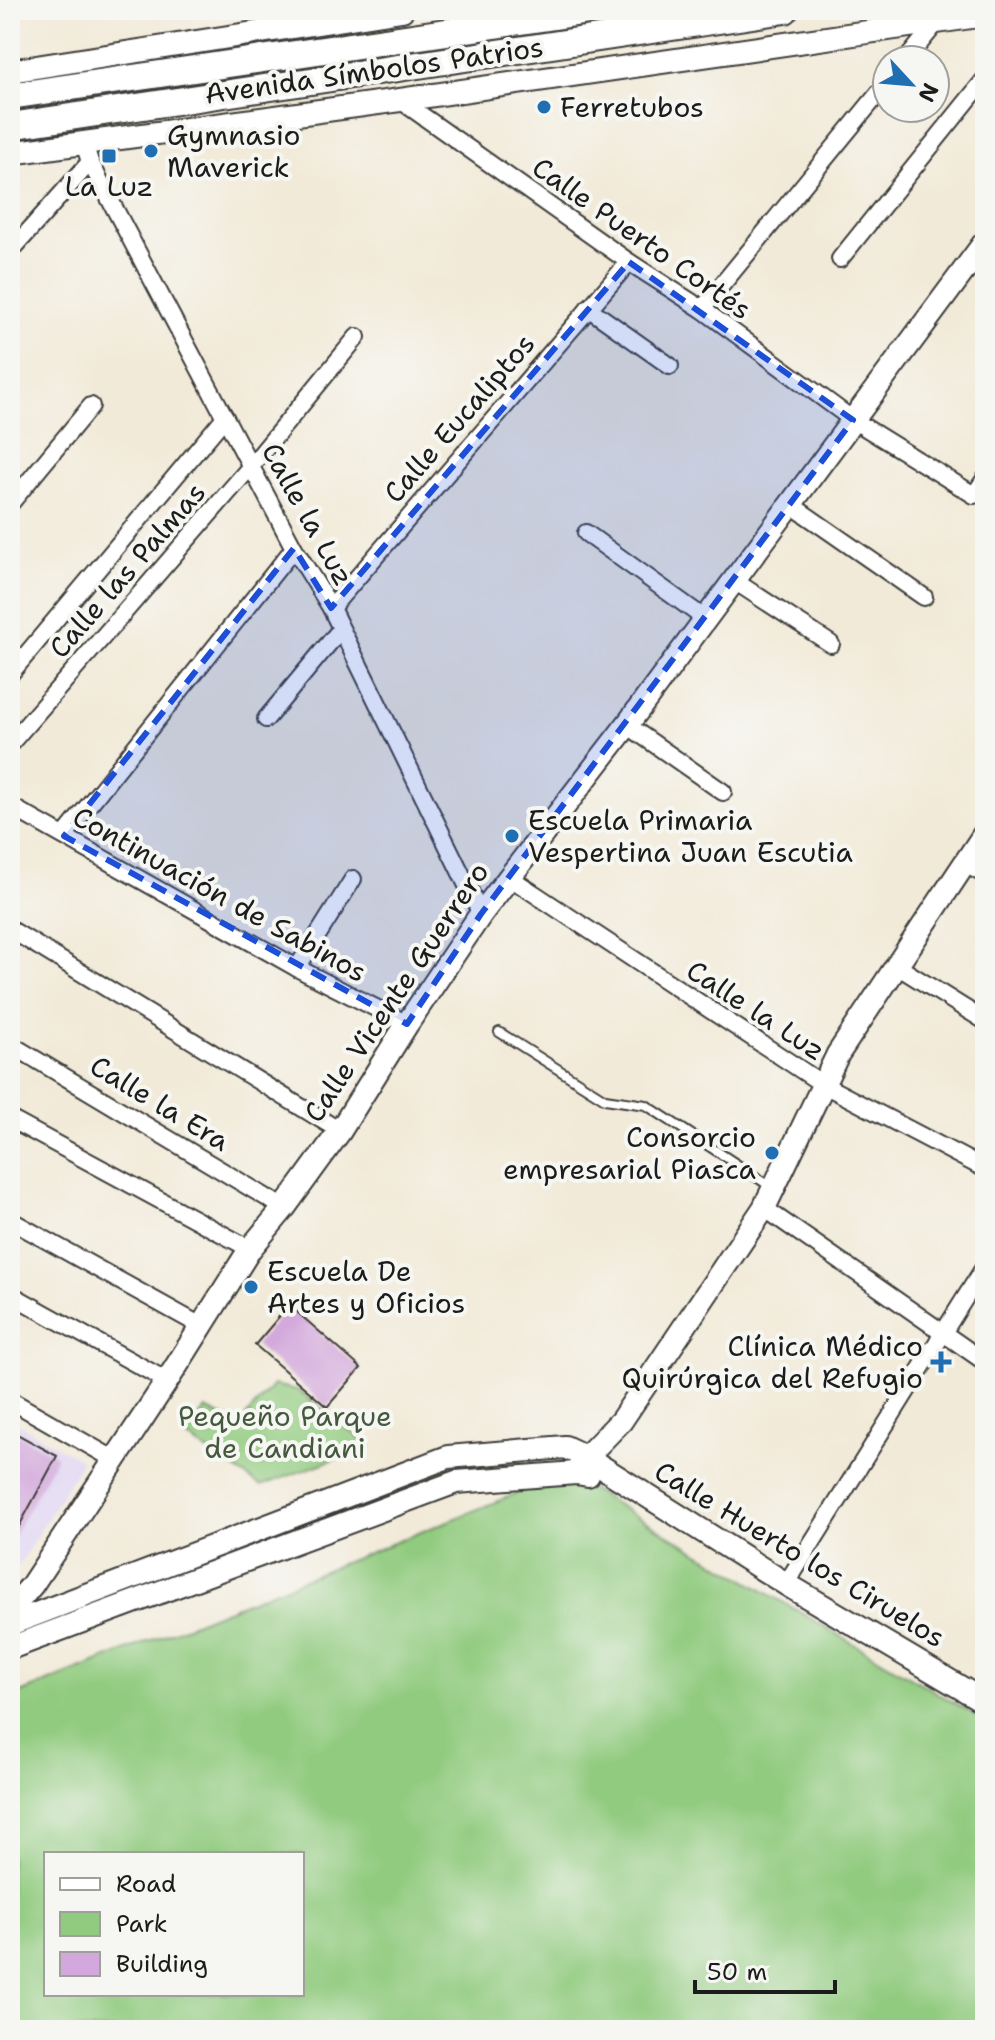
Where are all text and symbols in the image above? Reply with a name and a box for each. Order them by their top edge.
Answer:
street label: Avenida Símbolos Patrios [202,27,546,113]
north arrow [871,44,951,124]
text: N [912,78,945,107]
place label: Ferretubos [560,88,704,126]
marker: Ferretubos [535,98,553,116]
place label: Gymnasio Maverick [167,116,300,186]
marker: Gymnasio Maverick [142,142,160,160]
marker: La Luz [100,147,118,165]
street label: Calle Puerto Cortés [525,148,759,328]
place label: La Luz [65,167,153,205]
street label: Calle Eucaliptos [375,325,543,511]
street label: Calle la Luz [253,436,363,592]
street label: Calle las Palmas [40,474,214,666]
street label: Continuación de Sabinos [66,797,374,991]
place label: Escuela Primaria Vespertina Juan Escutia [528,801,853,871]
marker: Escuela Primaria Vespertina Juan Escutia [503,827,521,845]
street label: Calle Vicente Guerrero [295,855,497,1129]
street label: Calle la Luz [679,951,833,1069]
street label: Calle la Era [83,1046,237,1160]
place label: Consorcio empresarial Piasca [503,1118,756,1188]
marker: Consorcio empresarial Piasca [763,1144,781,1162]
place label: Escuela De Artes y Oficios [267,1252,465,1322]
marker: Escuela De Artes y Oficios [242,1278,260,1296]
place label: Clínica Médico Quirúrgica del Refugio [622,1327,923,1397]
marker: Clínica Médico Quirúrgica del Refugio [930,1351,952,1373]
park label: Pequeño Parque de Candiani [178,1397,392,1467]
street label: Calle Huerto los Ciruelos [648,1452,952,1656]
legend [44,1852,304,1996]
text: Road [116,1868,176,1900]
text: Park [116,1908,168,1940]
scale bar [695,1944,835,1994]
text: Building [116,1948,208,1980]
text: 50 m [707,1956,767,1988]

